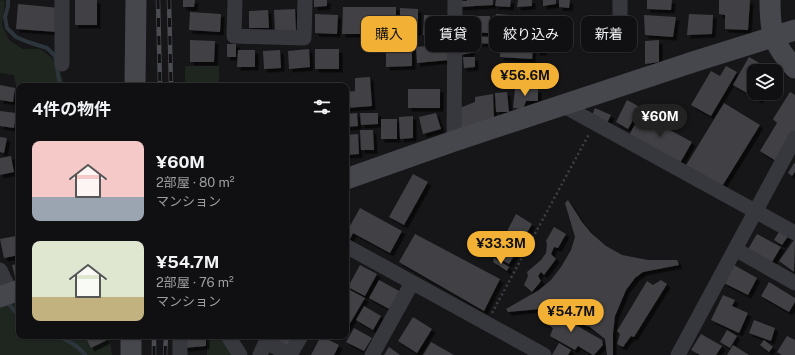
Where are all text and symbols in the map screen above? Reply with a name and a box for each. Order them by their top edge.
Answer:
chip: 購入 [361,16,417,52]
chip: 賃貸 [425,16,481,52]
chip: 絞り込み [489,16,573,52]
chip: 新着 [581,16,637,52]
pin: ¥56.6M [492,63,558,97]
map controls [747,64,783,100]
button: layers [747,64,783,100]
text: ¥56.6M [500,68,550,83]
icon: filters [311,96,333,118]
text: 4件の物件 [32,99,111,119]
pin: ¥60M [636,104,684,138]
text: ¥60M [641,109,679,124]
text: ¥60M [156,152,205,172]
icon: home [64,157,112,205]
text: 2部屋 · 80 m² [156,175,234,190]
text: マンション [156,194,221,209]
pin: ¥33.3M [468,231,534,265]
text: ¥33.3M [476,236,526,251]
text: ¥54.7M [156,252,219,272]
icon: home [64,257,112,305]
text: 2部屋 · 76 m² [156,275,234,290]
text: マンション [156,294,221,309]
pin: ¥54.7M [538,299,604,333]
text: ¥54.7M [547,304,595,319]

